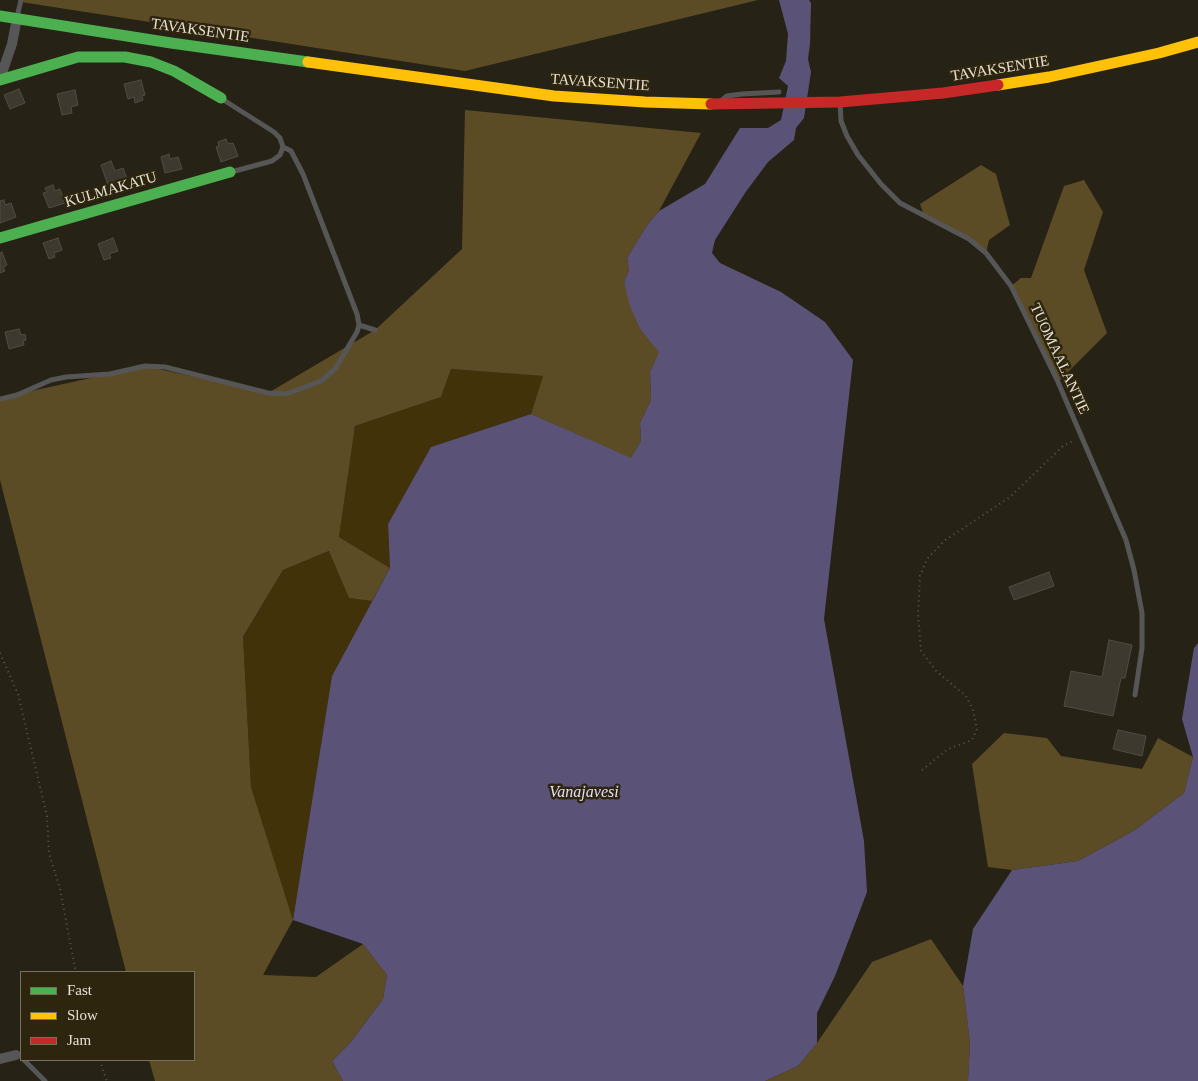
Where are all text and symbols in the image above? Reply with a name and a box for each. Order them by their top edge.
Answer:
street label: TAVAKSENTIE [150,15,250,47]
street label: TAVAKSENTIE [950,52,1050,86]
street label: TAVAKSENTIE [550,71,650,95]
street label: KULMAKATU [63,168,159,212]
street label: TUOMAALANTIE [1025,301,1093,417]
water label: Vanajavesi [549,783,619,803]
legend [20,971,195,1061]
text: Fast [67,982,92,998]
text: Slow [67,1007,98,1023]
text: Jam [67,1032,91,1048]

